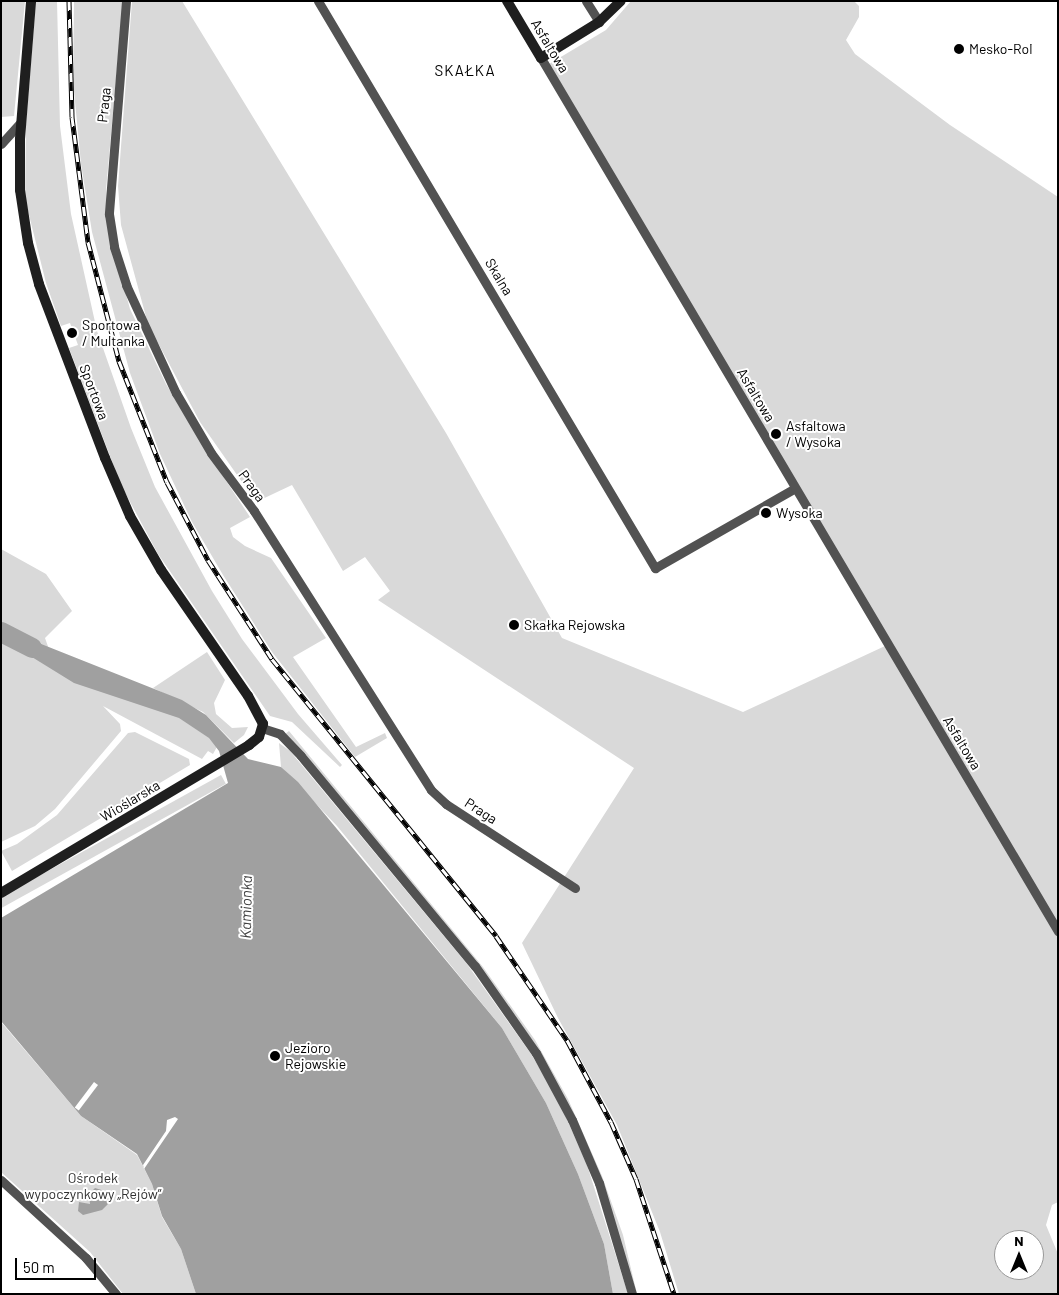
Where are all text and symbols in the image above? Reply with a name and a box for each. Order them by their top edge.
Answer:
street label: Asfaltowa [527,16,573,76]
place label: Mesko-Rol [969,41,1032,57]
marker: Mesko-Rol [953,43,965,55]
district label: SKAŁKA [434,62,496,80]
street label: Praga [94,87,114,123]
street label: Skalna [481,255,517,299]
place label: Sportowa / Multanka [82,317,145,350]
marker: Sportowa / Multanka [66,327,78,339]
street label: Sportowa [76,362,112,422]
street label: Asfaltowa [733,365,779,425]
place label: Asfaltowa / Wysoka [786,418,846,451]
marker: Asfaltowa / Wysoka [770,428,782,440]
street label: Praga [235,467,269,505]
place label: Wysoka [776,505,823,521]
marker: Wysoka [760,507,772,519]
place label: Skałka Rejowska [524,617,625,633]
marker: Skałka Rejowska [508,619,520,631]
street label: Asfaltowa [939,713,985,773]
street label: Wioślarska [97,777,163,825]
street label: Praga [462,794,500,828]
water label: Kamionka [236,875,256,939]
place label: Jezioro Rejowskie [285,1040,346,1072]
marker: Jezioro Rejowskie [269,1050,281,1062]
park label: Ośrodek wypoczynkowy „Rejów” [24,1170,162,1202]
north arrow [994,1230,1044,1280]
text: N [1014,1232,1024,1249]
scale bar [18,1248,99,1280]
text: 50 m [23,1258,55,1276]

